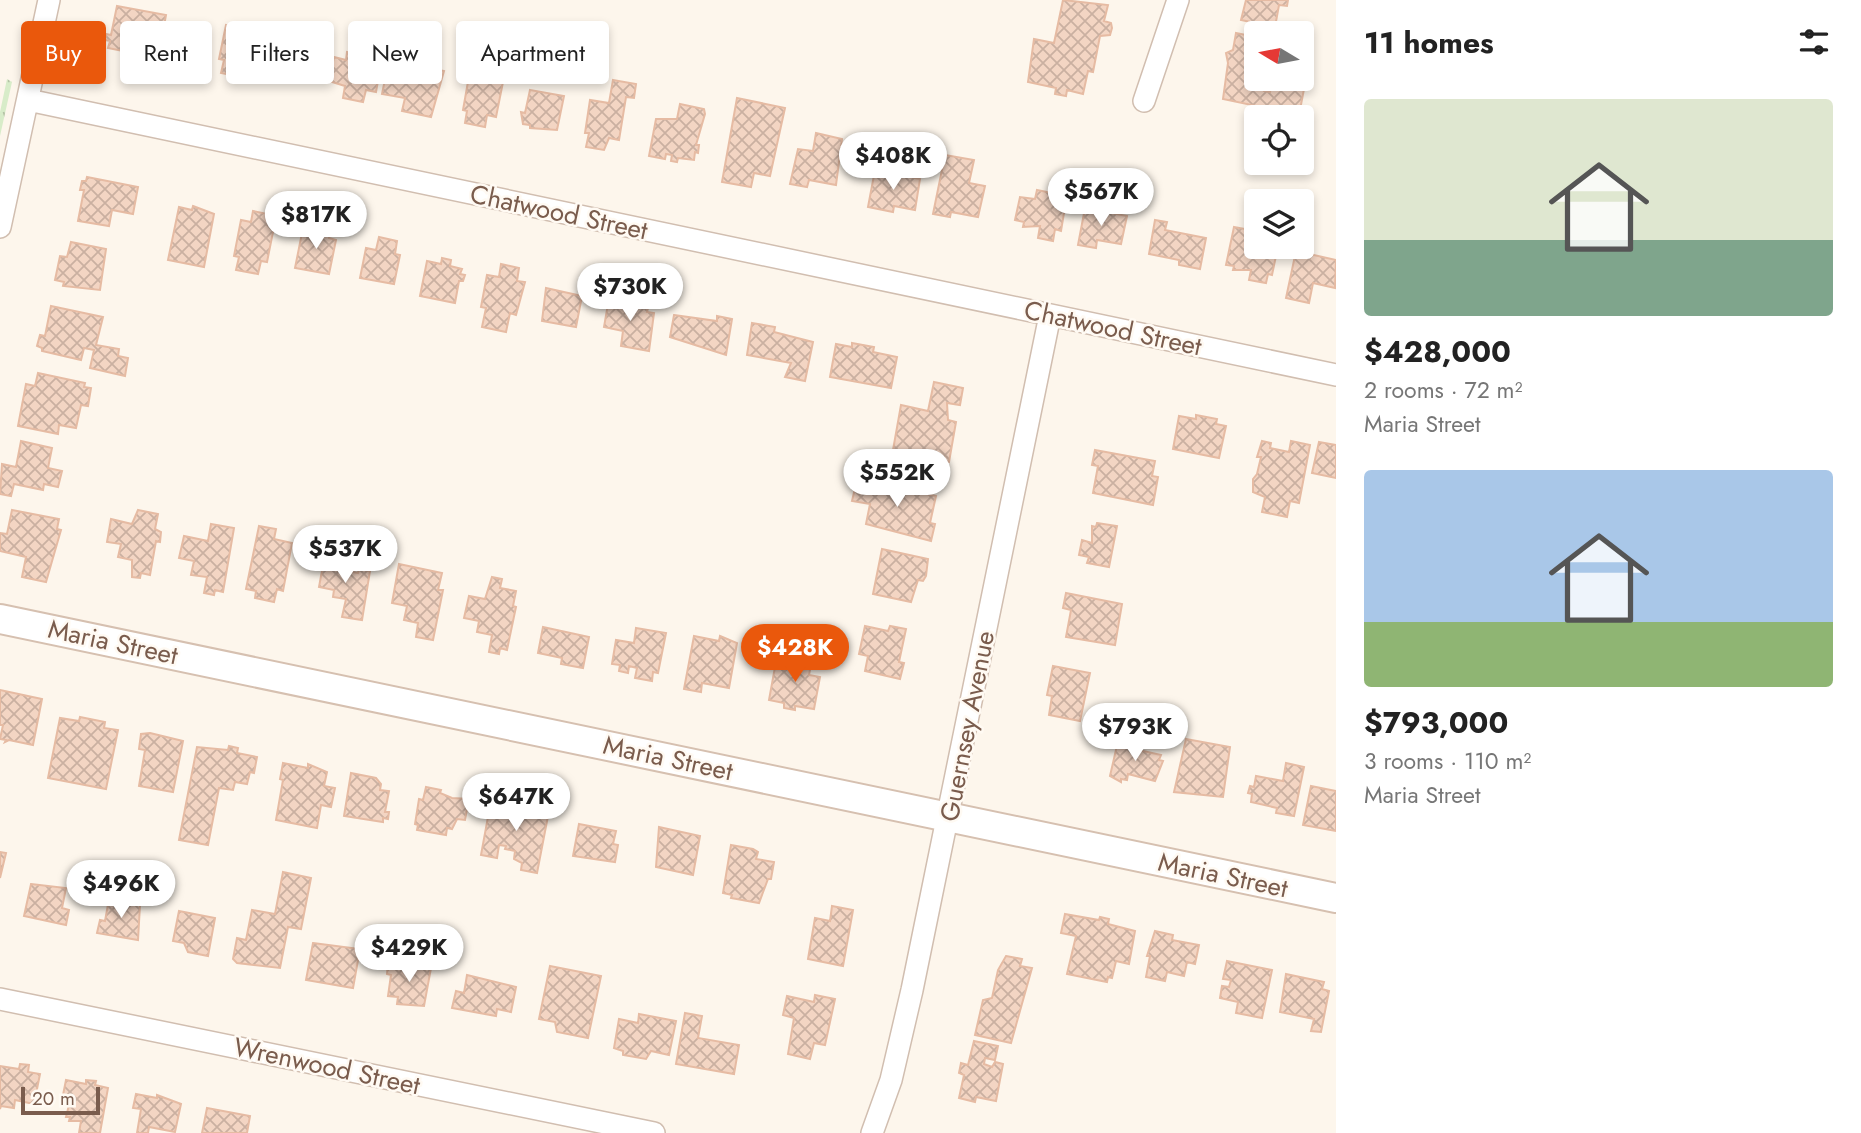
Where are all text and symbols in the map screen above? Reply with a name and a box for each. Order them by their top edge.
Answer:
chip: Buy [21,21,106,84]
chip: Rent [120,21,212,84]
chip: Filters [226,21,334,84]
chip: New [348,21,442,84]
chip: Apartment [456,21,609,84]
north arrow [1244,21,1314,91]
map controls [1244,21,1314,259]
text: 11 homes [1364,21,1494,64]
icon: filters [1795,23,1833,61]
button: locate [1244,105,1314,175]
pin: $408K [844,132,942,192]
text: $408K [855,138,931,172]
icon: home [1536,144,1662,270]
pin: $567K [1052,168,1150,228]
text: $567K [1064,174,1138,208]
street label: Chatwood Street [467,175,652,250]
button: layers [1244,189,1314,259]
pin: $817K [267,191,365,251]
text: $817K [281,197,351,231]
pin: $730K [581,264,679,323]
text: $730K [593,269,667,303]
street label: Chatwood Street [1021,291,1206,366]
text: $428,000 [1364,330,1511,373]
text: 2 rooms · 72 m² [1364,373,1523,407]
text: Maria Street [1364,407,1480,441]
pin: $552K [848,449,946,509]
text: $552K [859,455,935,489]
icon: home [1536,515,1662,641]
pin: $537K [296,526,394,585]
text: $537K [308,531,382,565]
street label: Maria Street [45,610,182,674]
pin: $428K [746,624,844,684]
street label: Guernsey Avenue [930,627,1004,825]
text: $428K [757,630,833,664]
text: $793,000 [1364,701,1508,744]
pin: $793K [1086,704,1184,763]
text: $793K [1098,709,1172,743]
street label: Maria Street [600,726,737,790]
text: 3 rooms · 110 m² [1364,744,1531,778]
pin: $647K [467,774,565,833]
text: Maria Street [1364,778,1480,812]
text: $647K [478,779,554,813]
street label: Maria Street [1155,843,1292,907]
pin: $496K [72,860,170,920]
text: $496K [82,866,160,900]
pin: $429K [360,925,458,984]
text: $429K [371,930,447,964]
street label: Wrenwood Street [230,1028,424,1104]
scale bar [21,1084,100,1116]
text: 20 m [32,1085,75,1112]

